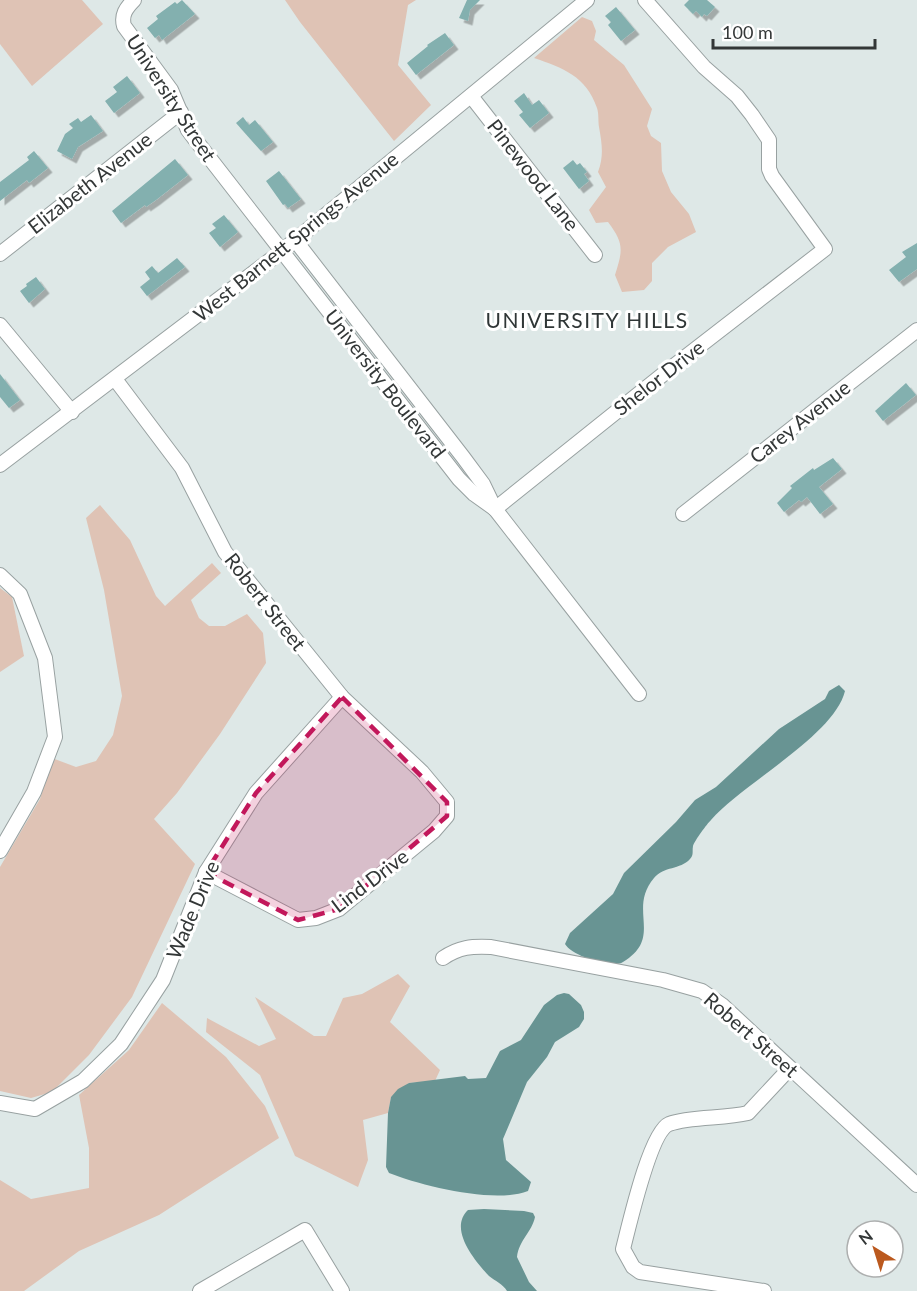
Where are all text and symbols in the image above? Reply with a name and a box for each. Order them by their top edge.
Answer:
scale bar [713,12,875,50]
text: 100 m [722,21,773,43]
street label: University Street [122,30,222,165]
street label: Pinewood Lane [483,114,585,235]
street label: Elizabeth Avenue [23,126,156,238]
street label: West Barnett Springs Avenue [188,146,403,326]
street label: University Boulevard [320,304,451,463]
district label: UNIVERSITY HILLS [485,307,689,332]
street label: Shelor Drive [608,334,708,420]
street label: Carey Avenue [744,375,854,468]
street label: Robert Street [220,548,311,655]
street label: Lind Drive [326,843,413,917]
street label: Wade Drive [161,857,223,962]
street label: Robert Street [700,987,804,1082]
north arrow [845,1219,905,1279]
text: N [855,1226,876,1248]

